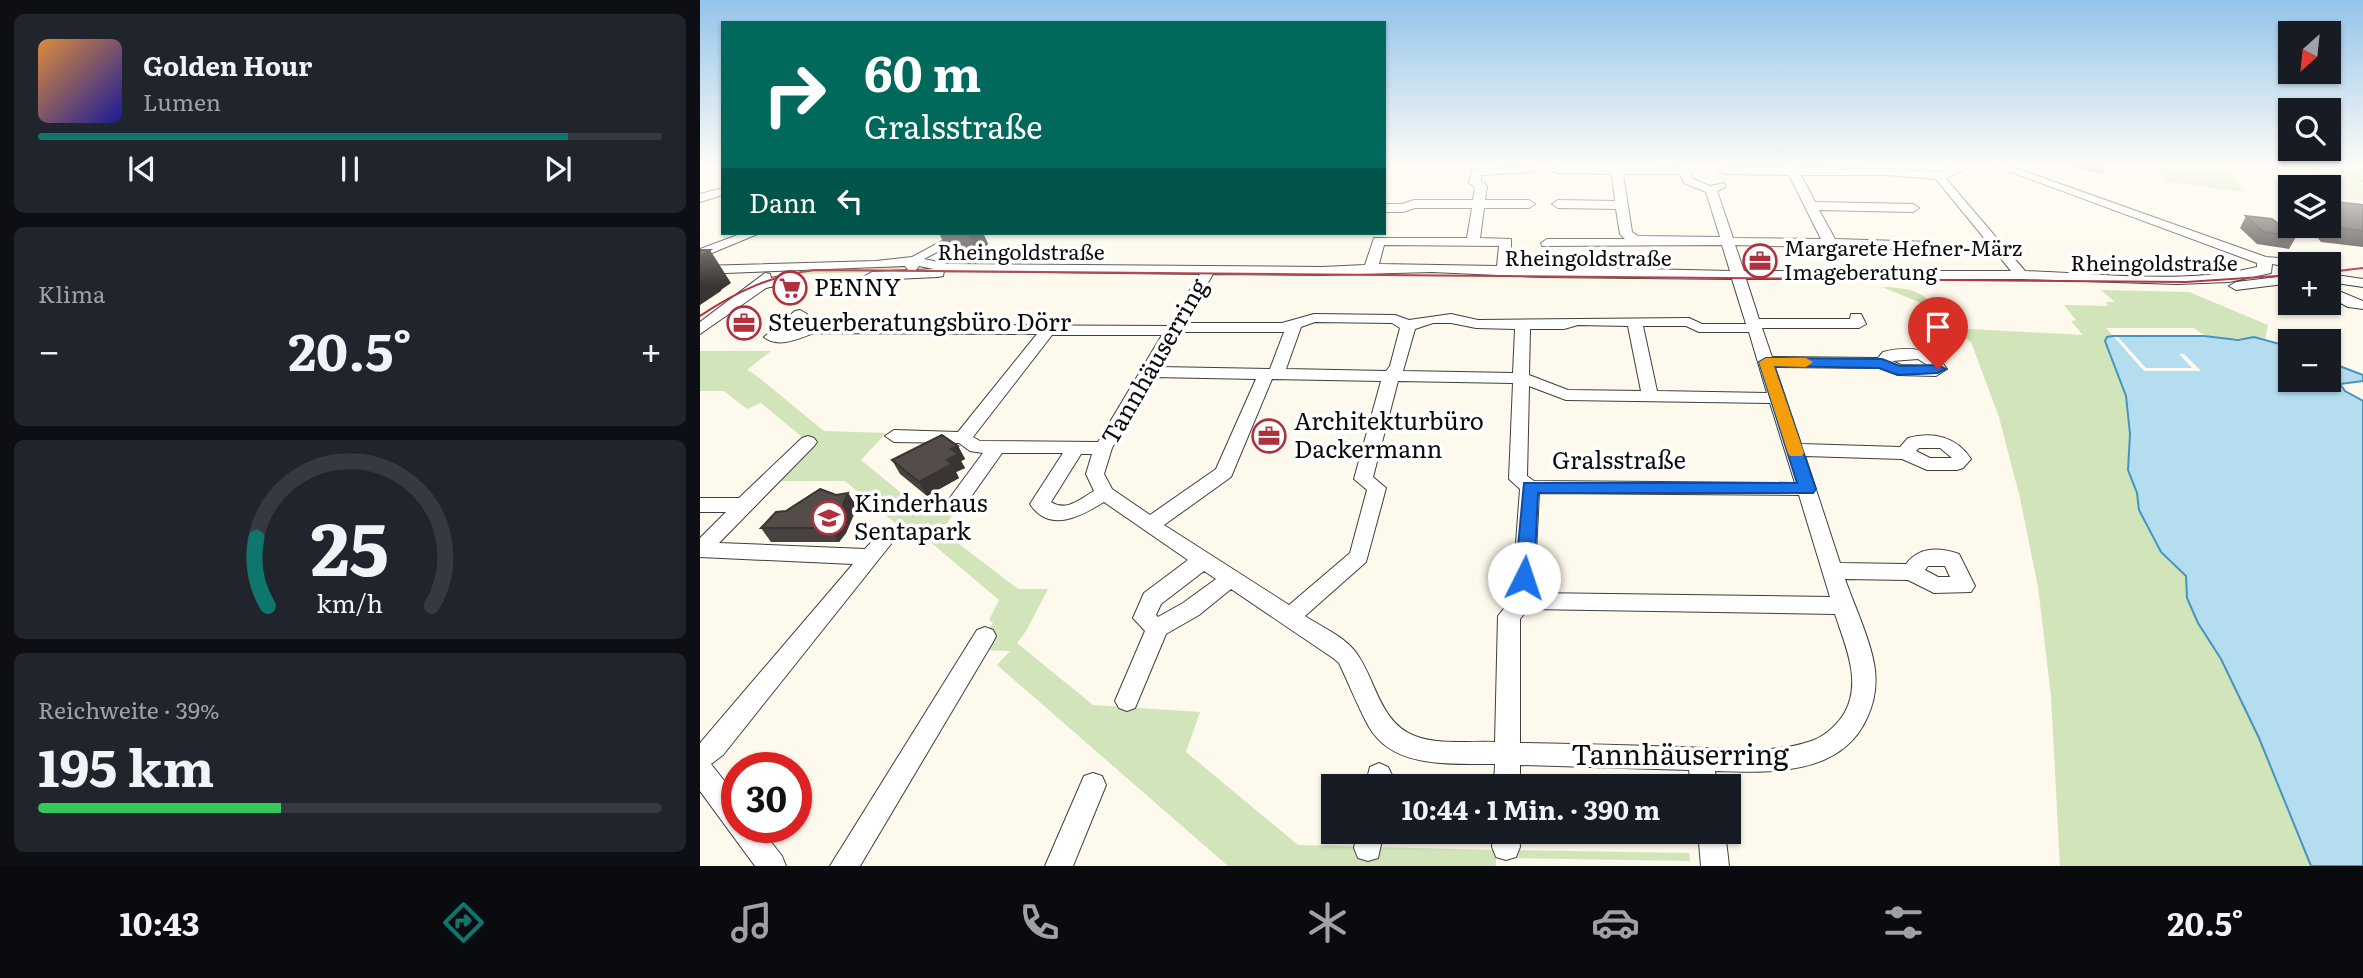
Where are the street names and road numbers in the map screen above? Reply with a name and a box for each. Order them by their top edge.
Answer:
street label: Rheingoldstraße [937,235,1105,266]
street label: Rheingoldstraße [1504,241,1672,272]
street label: Rheingoldstraße [2070,246,2238,277]
street label: Tannhäuserring [1091,271,1215,450]
street label: Gralsstraße [1552,441,1686,476]
street label: Tannhäuserring [1571,732,1789,774]

